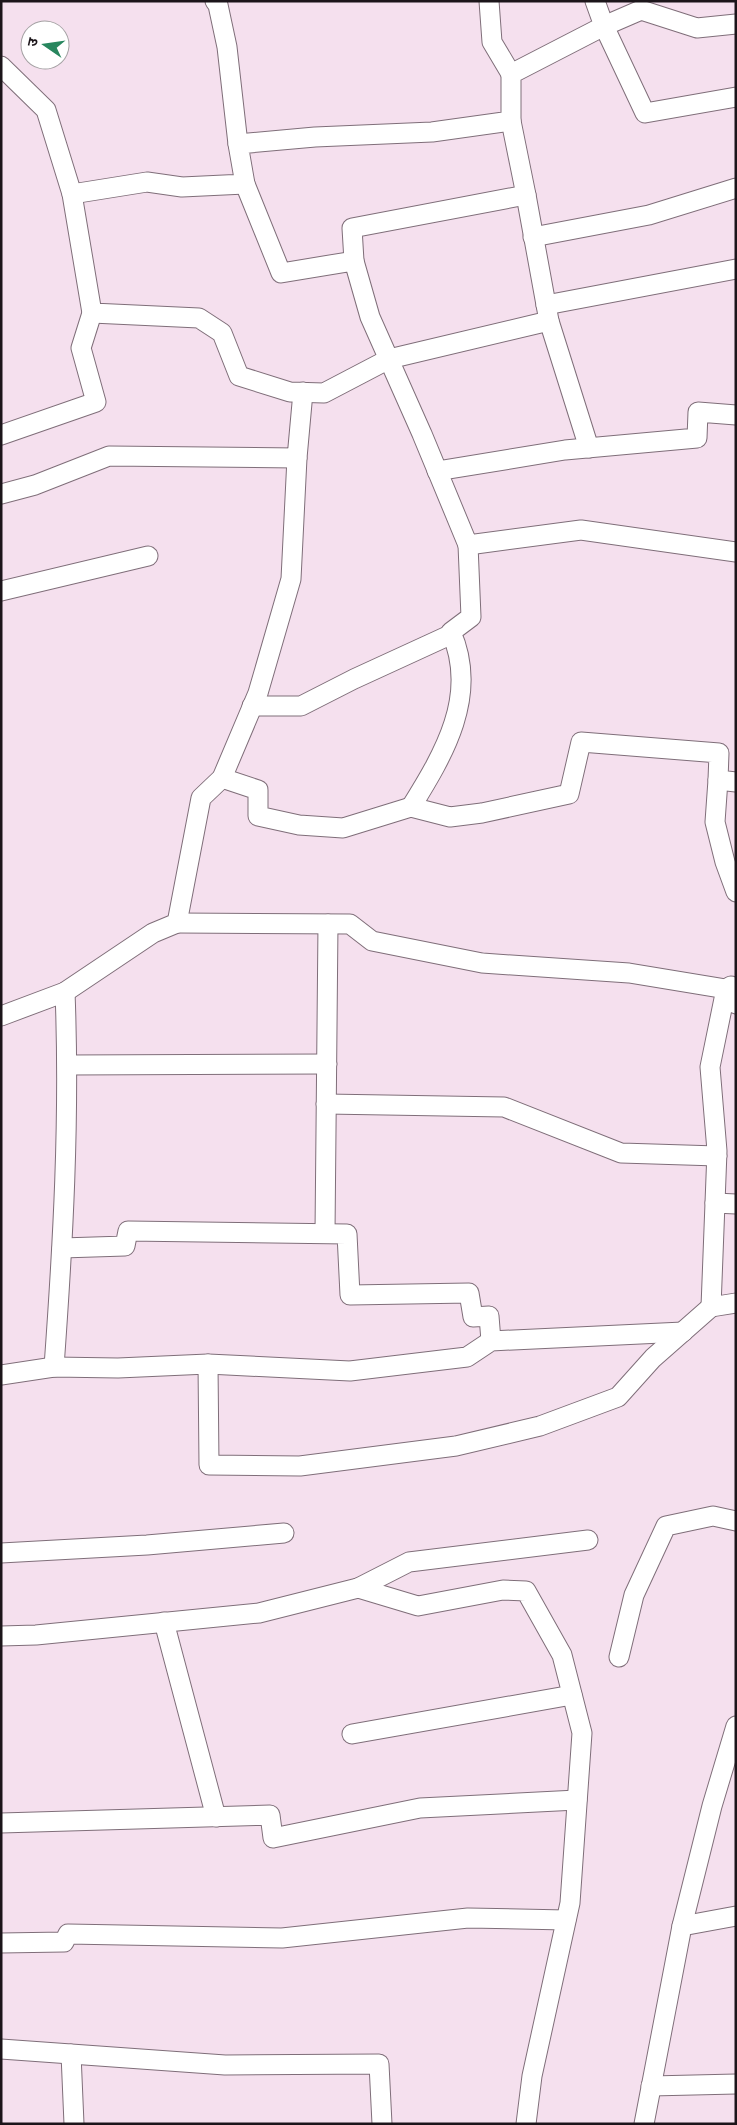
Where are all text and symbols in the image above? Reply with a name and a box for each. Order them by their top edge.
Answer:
north arrow [20,20,70,70]
text: उ [23,35,42,48]

